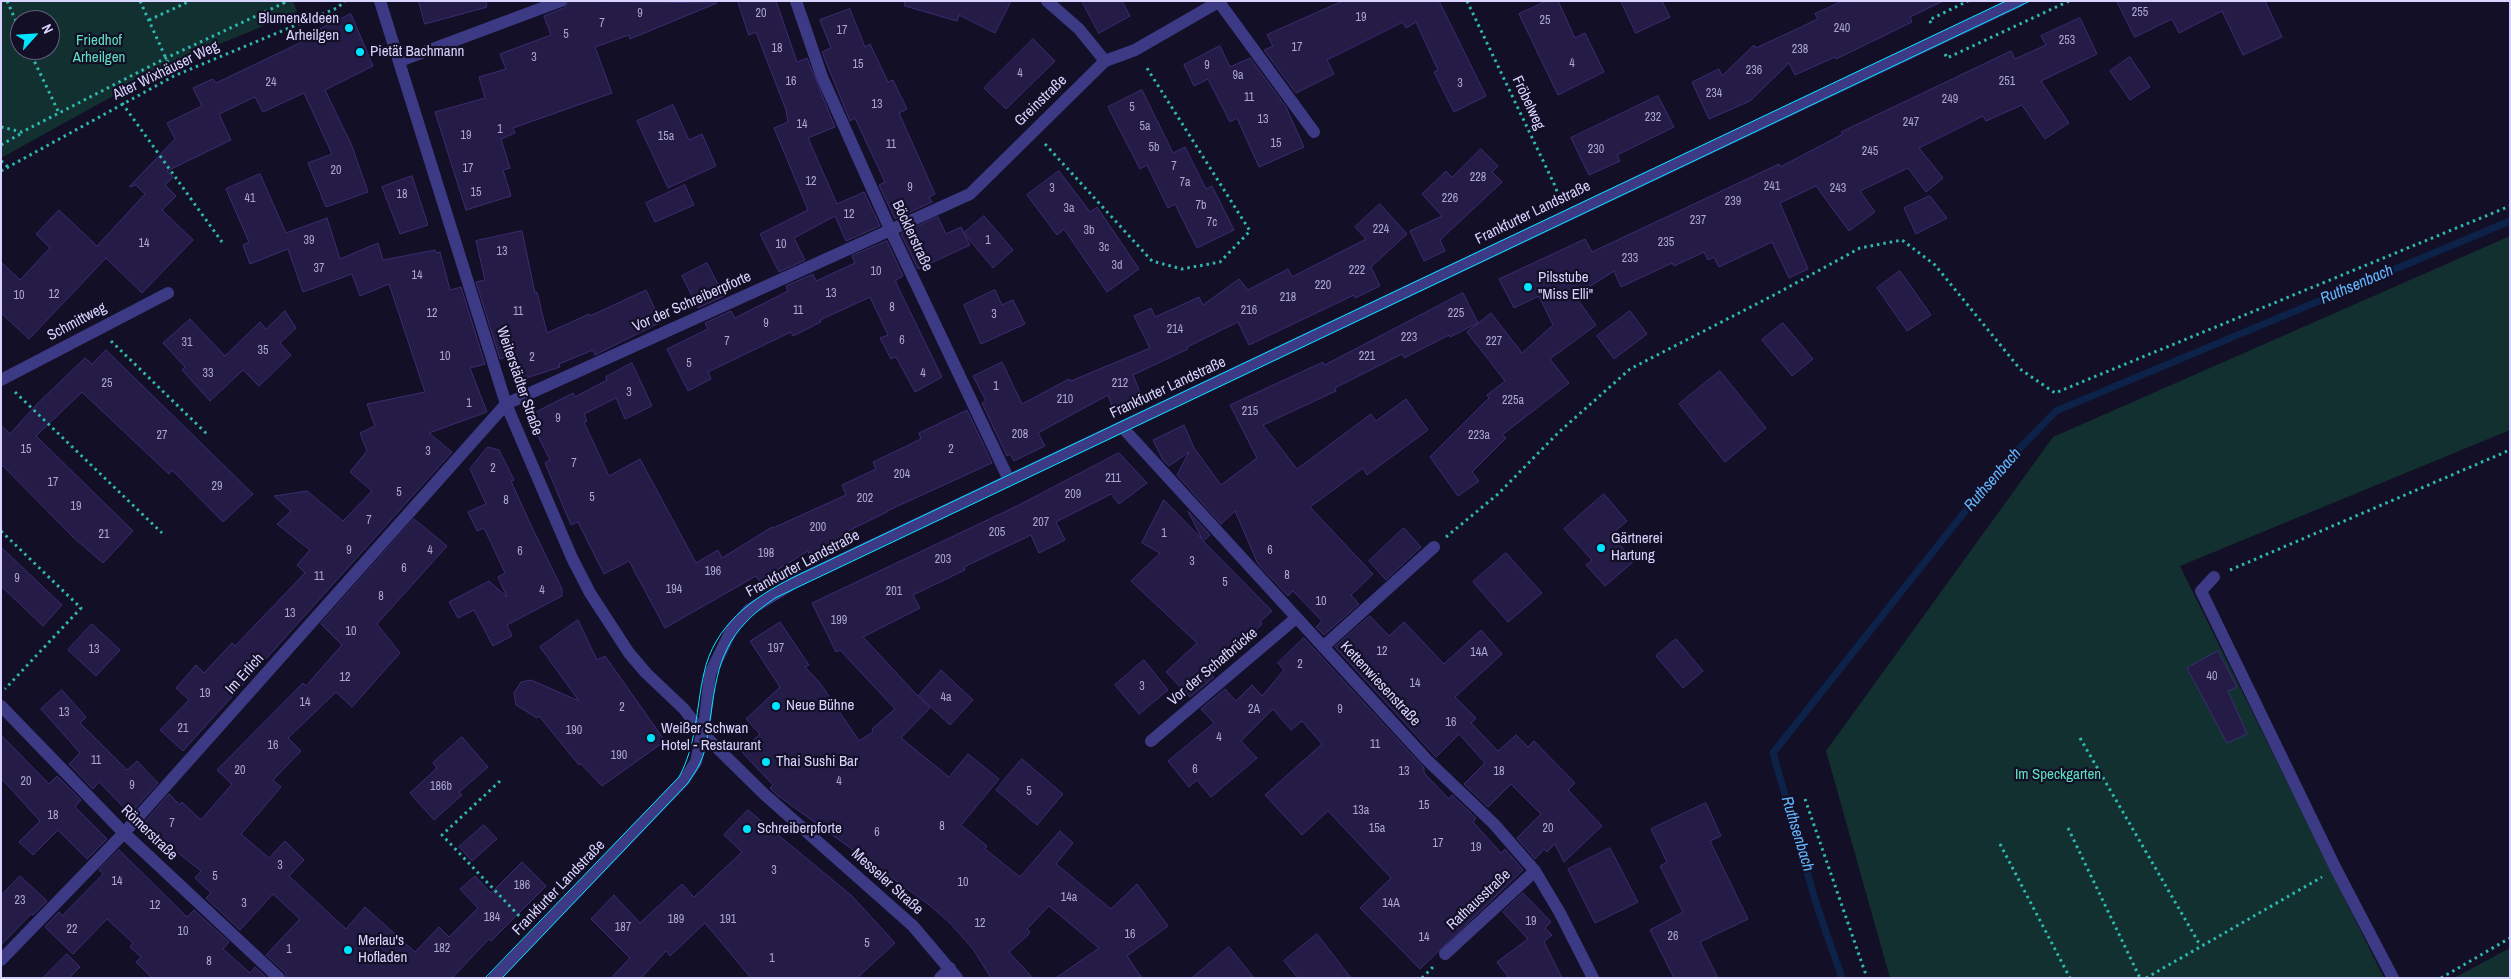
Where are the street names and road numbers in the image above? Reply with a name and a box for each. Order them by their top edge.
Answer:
street label: Alter Wixhäuser Weg [110,37,222,105]
street label: Greinstraße [1011,72,1071,130]
street label: Fröbelweg [1508,73,1548,133]
street label: Frankfurter Landstraße [1473,177,1593,249]
street label: Böcklerstraße [888,198,936,274]
street label: Vor der Schreiberpforte [630,268,754,336]
street label: Schmittweg [44,299,110,345]
street label: Weiterstädter Straße [492,324,546,438]
street label: Frankfurter Landstraße [1107,353,1229,423]
street label: Frankfurter Landstraße [743,527,863,601]
street label: Vor der Schafbrücke [1165,624,1261,710]
street label: Kettenwiesenstraße [1336,638,1424,730]
street label: Im Erlich [222,650,268,698]
street label: Römerstraße [117,802,181,864]
street label: Frankfurter Landstraße [509,837,609,939]
street label: Messeler Straße [847,845,927,919]
street label: Rathausstraße [1443,866,1515,934]

